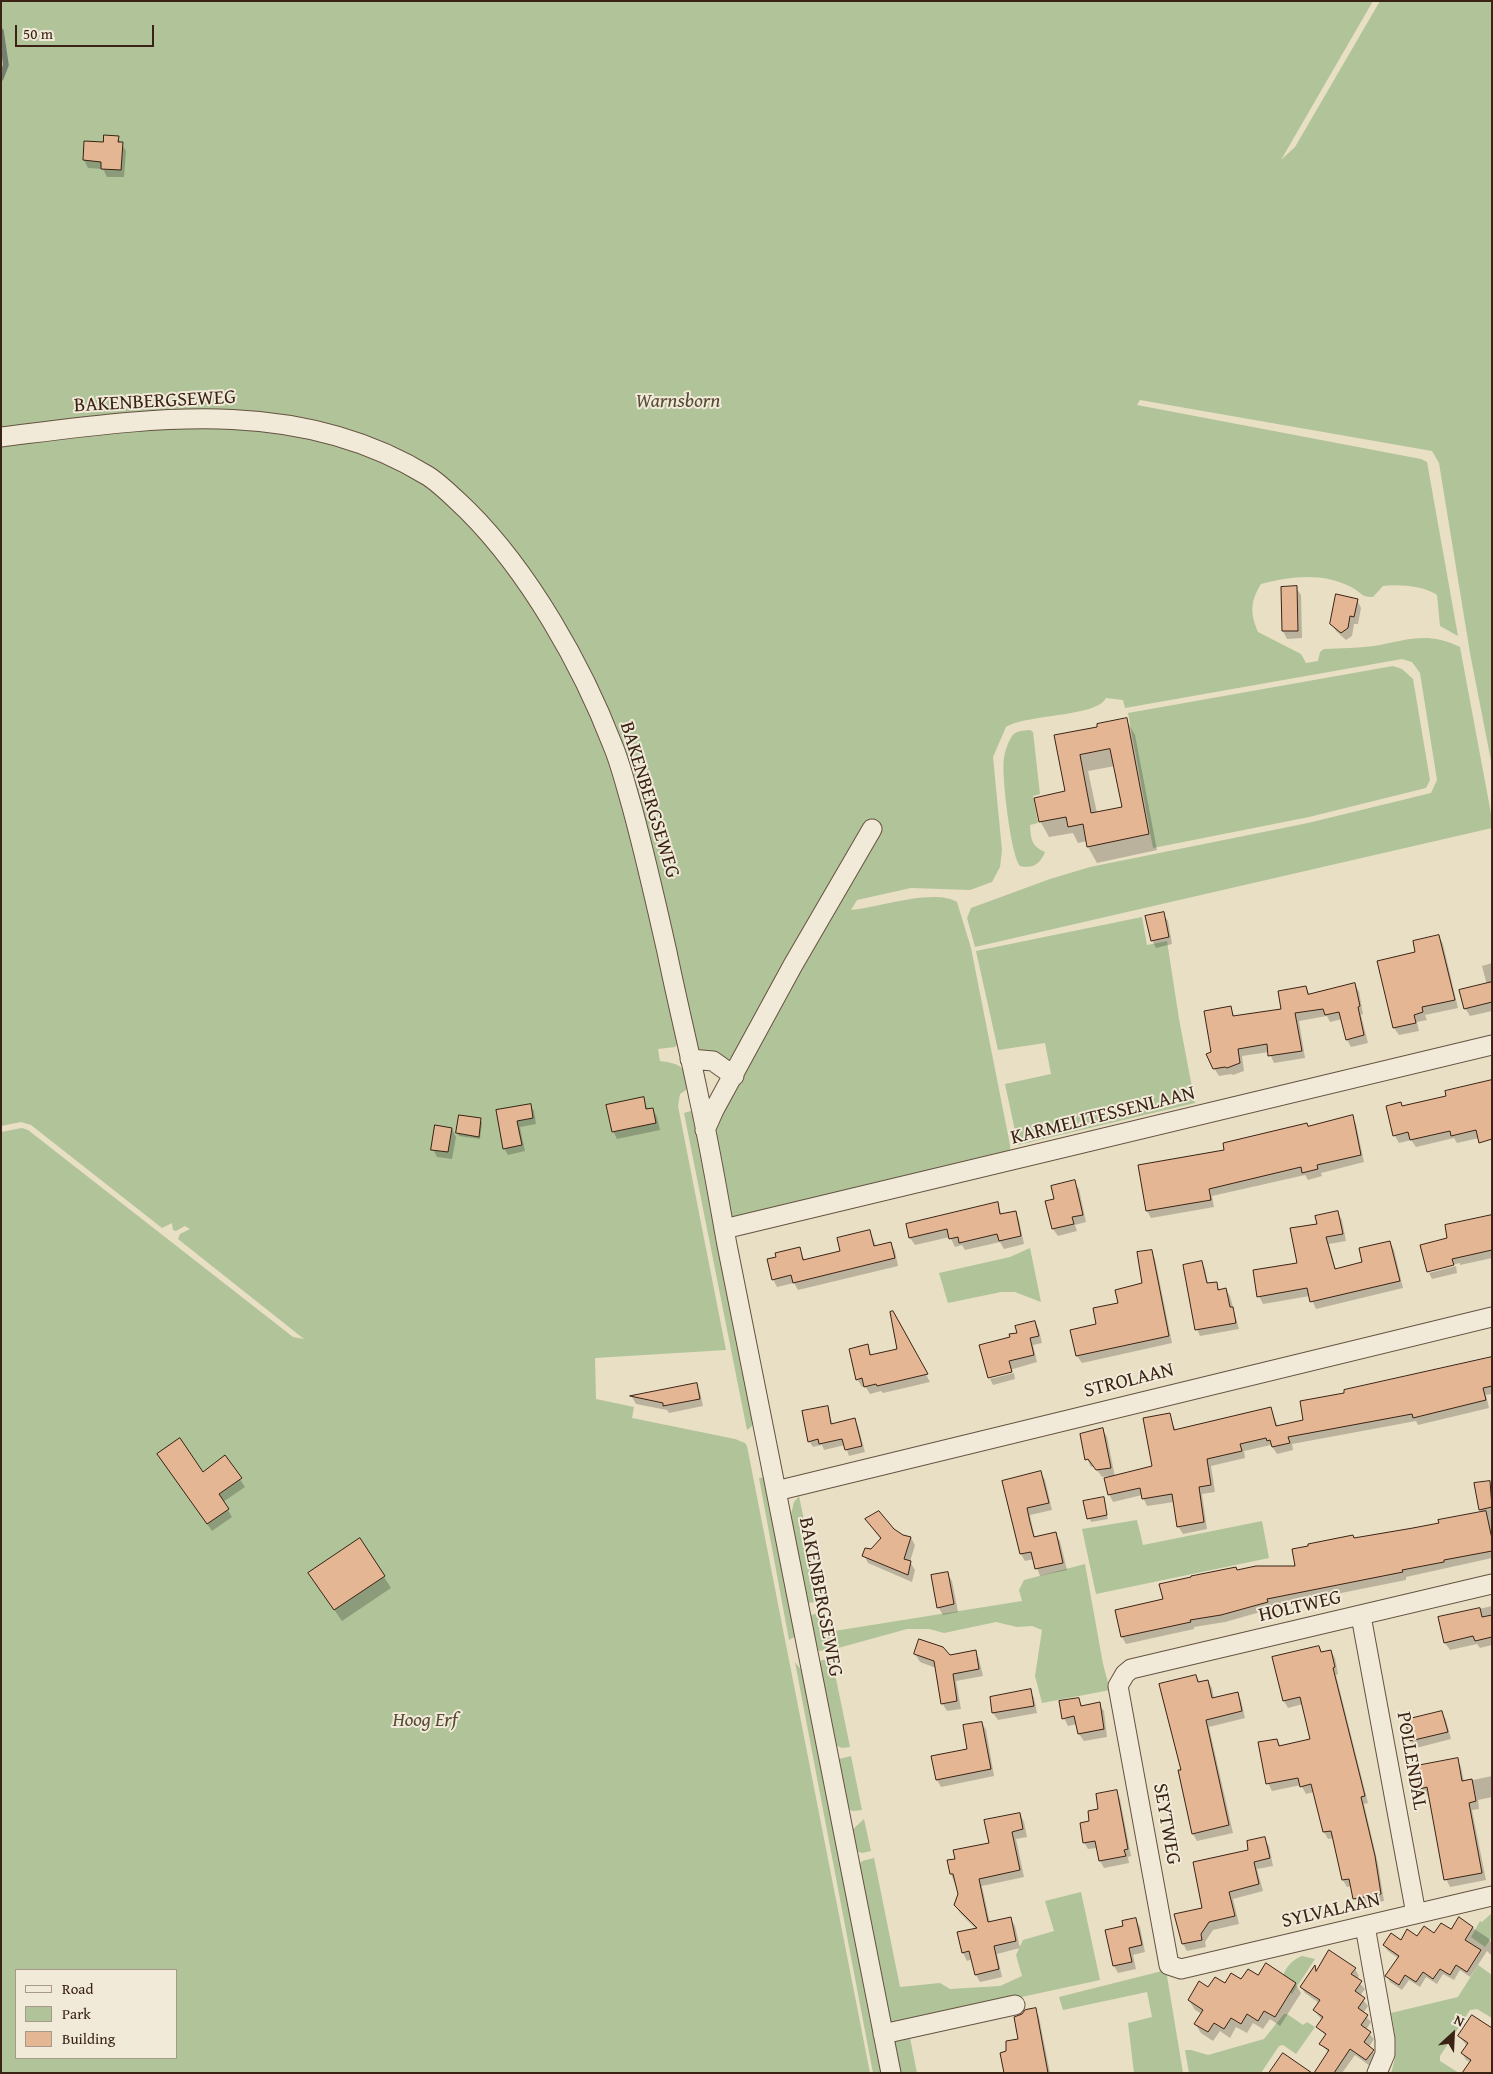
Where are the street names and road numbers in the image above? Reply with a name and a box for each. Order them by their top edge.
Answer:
street label: BAKENBERGSEWEG [73,386,237,418]
street label: BAKENBERGSEWEG [614,719,684,881]
street label: KARMELITESSENLAAN [1008,1081,1198,1151]
street label: STROLAAN [1082,1358,1176,1404]
street label: BAKENBERGSEWEG [793,1515,847,1679]
street label: HOLTWEG [1256,1586,1344,1628]
street label: POLLENDAL [1391,1710,1431,1812]
street label: SEYTWEG [1147,1782,1185,1866]
street label: SYLVALAAN [1280,1888,1382,1934]

